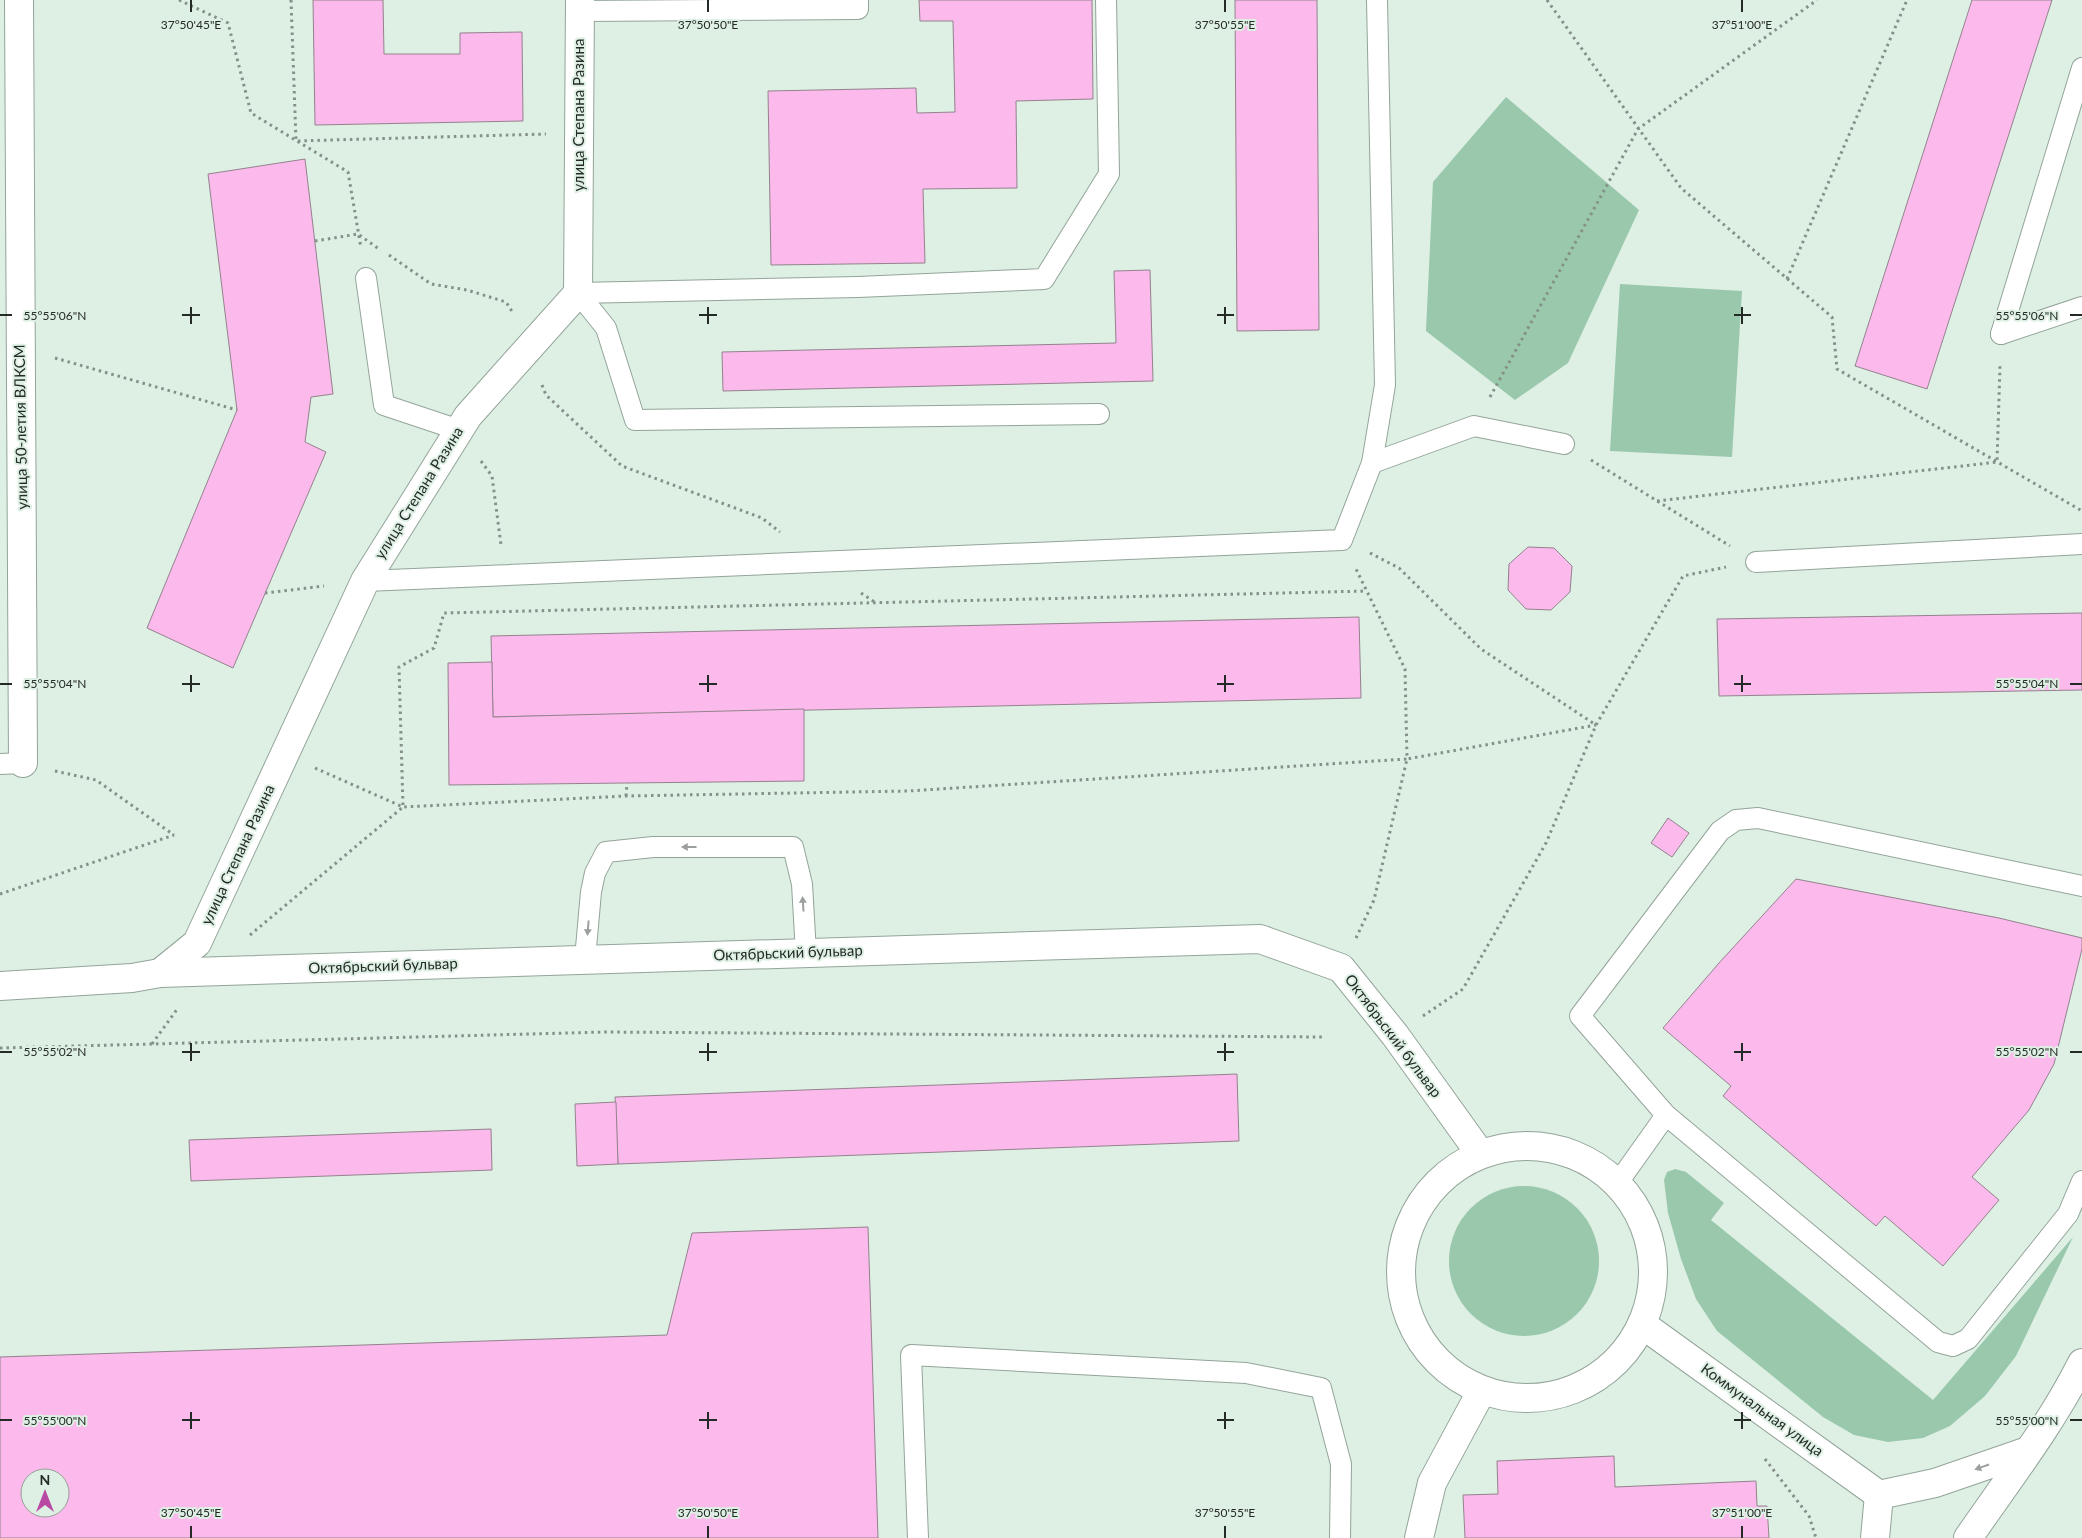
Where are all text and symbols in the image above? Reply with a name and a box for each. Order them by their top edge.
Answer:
text: 37°50'45"E [161,17,221,32]
text: 37°50'50"E [678,17,738,32]
text: 37°50'55"E [1195,17,1255,32]
text: 37°51'00"E [1712,17,1772,32]
street label: улица Степана Разина [569,39,587,191]
text: 55°55'06"N [24,308,86,323]
text: 55°55'06"N [1996,308,2058,323]
street label: улица 50-летия ВЛКСМ [10,344,30,510]
street label: улица Степана Разина [370,423,466,562]
text: 55°55'04"N [24,676,86,691]
text: 55°55'04"N [1996,676,2058,691]
street label: улица Степана Разина [197,782,278,928]
one-way arrow [681,843,697,851]
one-way arrow [798,896,806,912]
one-way arrow [584,920,592,936]
street label: Октябрьский бульвар [713,940,863,964]
street label: Октябрьский бульвар [308,953,458,977]
street label: Октябрьский бульвар [1342,970,1446,1100]
text: 55°55'02"N [24,1044,86,1059]
text: 55°55'02"N [1996,1044,2058,1059]
street label: Коммунальная улица [1698,1359,1827,1460]
text: 55°55'00"N [24,1413,86,1428]
text: 55°55'00"N [1996,1413,2058,1428]
one-way arrow [1974,1463,1989,1471]
north arrow [20,1468,70,1518]
text: N [40,1471,50,1488]
text: 37°50'45"E [161,1505,221,1520]
text: 37°50'50"E [678,1505,738,1520]
text: 37°50'55"E [1195,1505,1255,1520]
text: 37°51'00"E [1712,1505,1772,1520]

